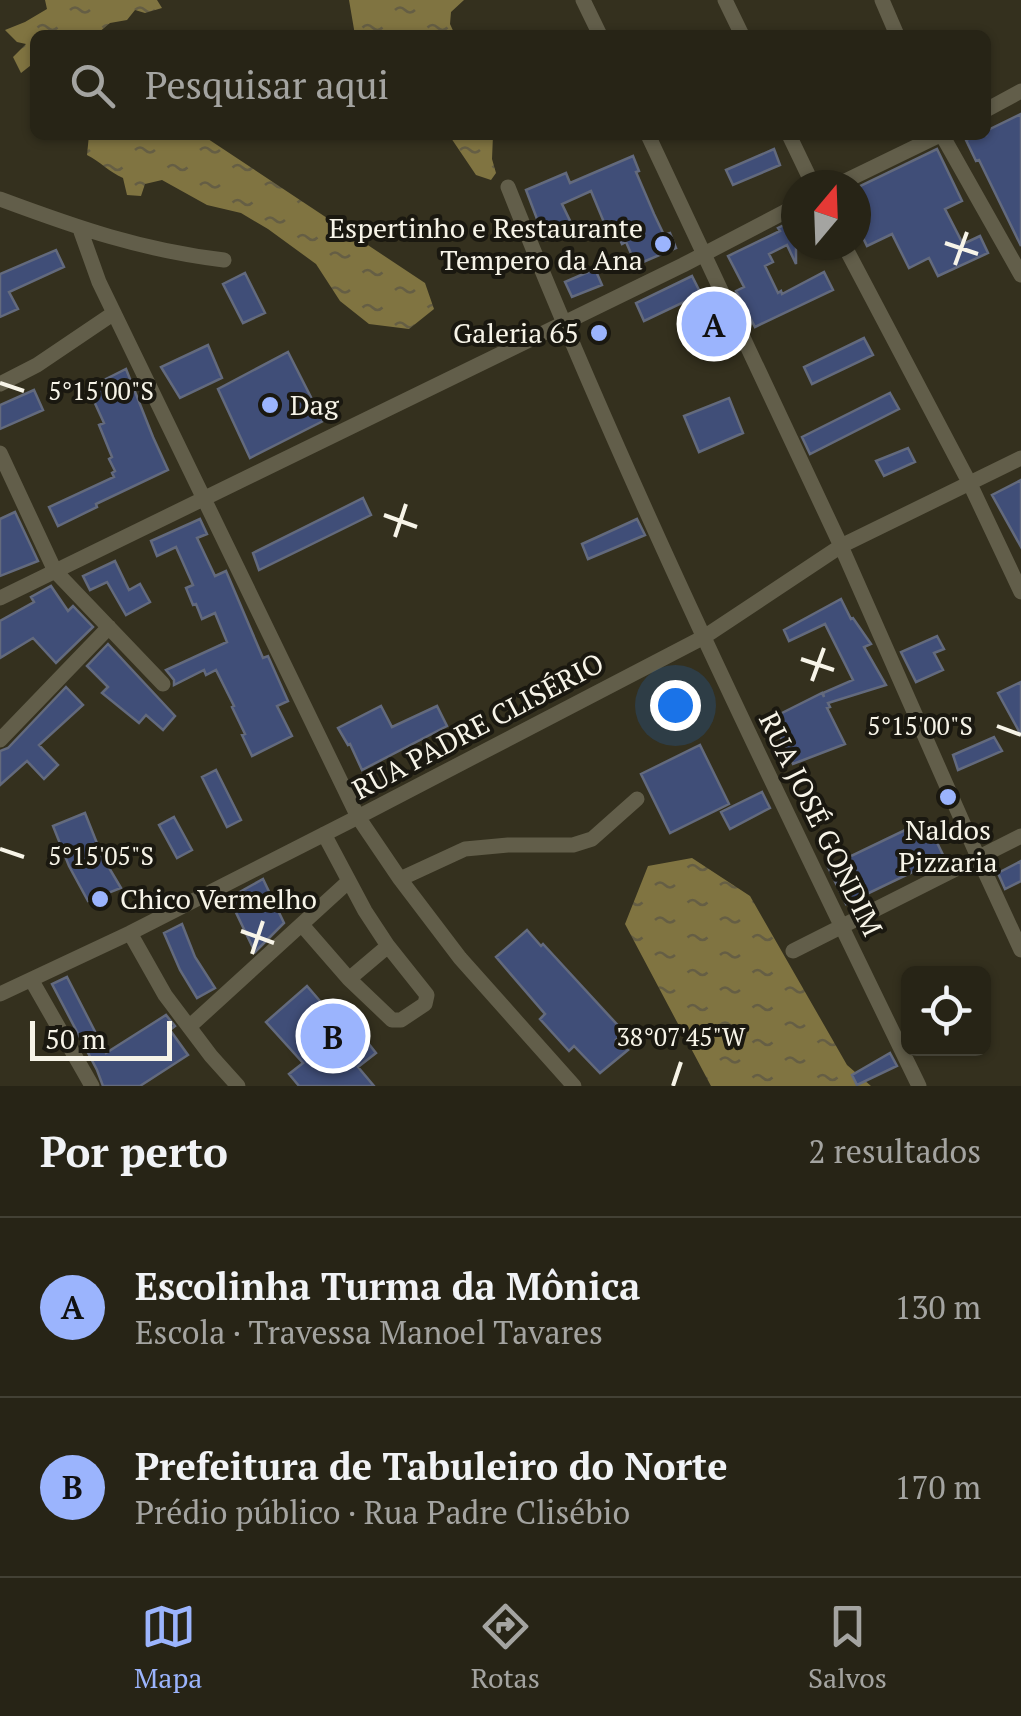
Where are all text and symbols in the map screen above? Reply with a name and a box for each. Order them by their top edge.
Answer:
search box [30,30,991,140]
icon: search [65,58,120,113]
text: Pesquisar aqui [145,60,389,110]
north arrow [781,170,871,260]
place label: Espertinho e Restaurante Tempero da Ana [329,209,643,278]
marker: Espertinho e Restaurante Tempero da Ana [652,233,674,255]
pin: A [682,286,746,362]
place label: Galeria 65 [453,314,579,351]
marker: Galeria 65 [588,322,610,344]
text: 5°15'00"S [48,374,154,407]
place label: Dag [290,386,340,423]
marker: Dag [259,394,281,416]
street label: RUA PADRE CLISÉRIO [346,644,610,808]
your location [650,680,701,731]
street label: RUA JOSÉ GONDIM [751,706,892,942]
text: 5°15'00"S [867,709,973,742]
marker: Naldos Pizzaria [937,786,959,808]
place label: Naldos Pizzaria [898,811,998,880]
text: 5°15'05"S [48,839,154,872]
place label: Chico Vermelho [120,880,317,917]
marker: Chico Vermelho [89,888,111,910]
map controls [901,966,991,1056]
button: locate [901,966,991,1056]
pin: B [300,998,366,1074]
scale bar [30,1016,172,1060]
text: 50 m [45,1020,106,1057]
text: 38°07'45"W [617,1020,746,1053]
text: Por perto [40,1123,228,1179]
text: 2 resultados [809,1130,981,1172]
text: Escolinha Turma da Mônica [135,1261,640,1311]
text: A [61,1286,84,1328]
text: 130 m [894,1286,981,1328]
text: Escola · Travessa Manoel Tavares [135,1311,603,1353]
text: Prefeitura de Tabuleiro do Norte [135,1441,728,1491]
text: B [62,1466,83,1508]
text: 170 m [894,1466,981,1508]
text: Prédio público · Rua Padre Clisébio [135,1491,630,1533]
tab: Mapa [134,1599,203,1696]
tab: Rotas [471,1599,540,1696]
tab: Salvos [808,1599,887,1696]

